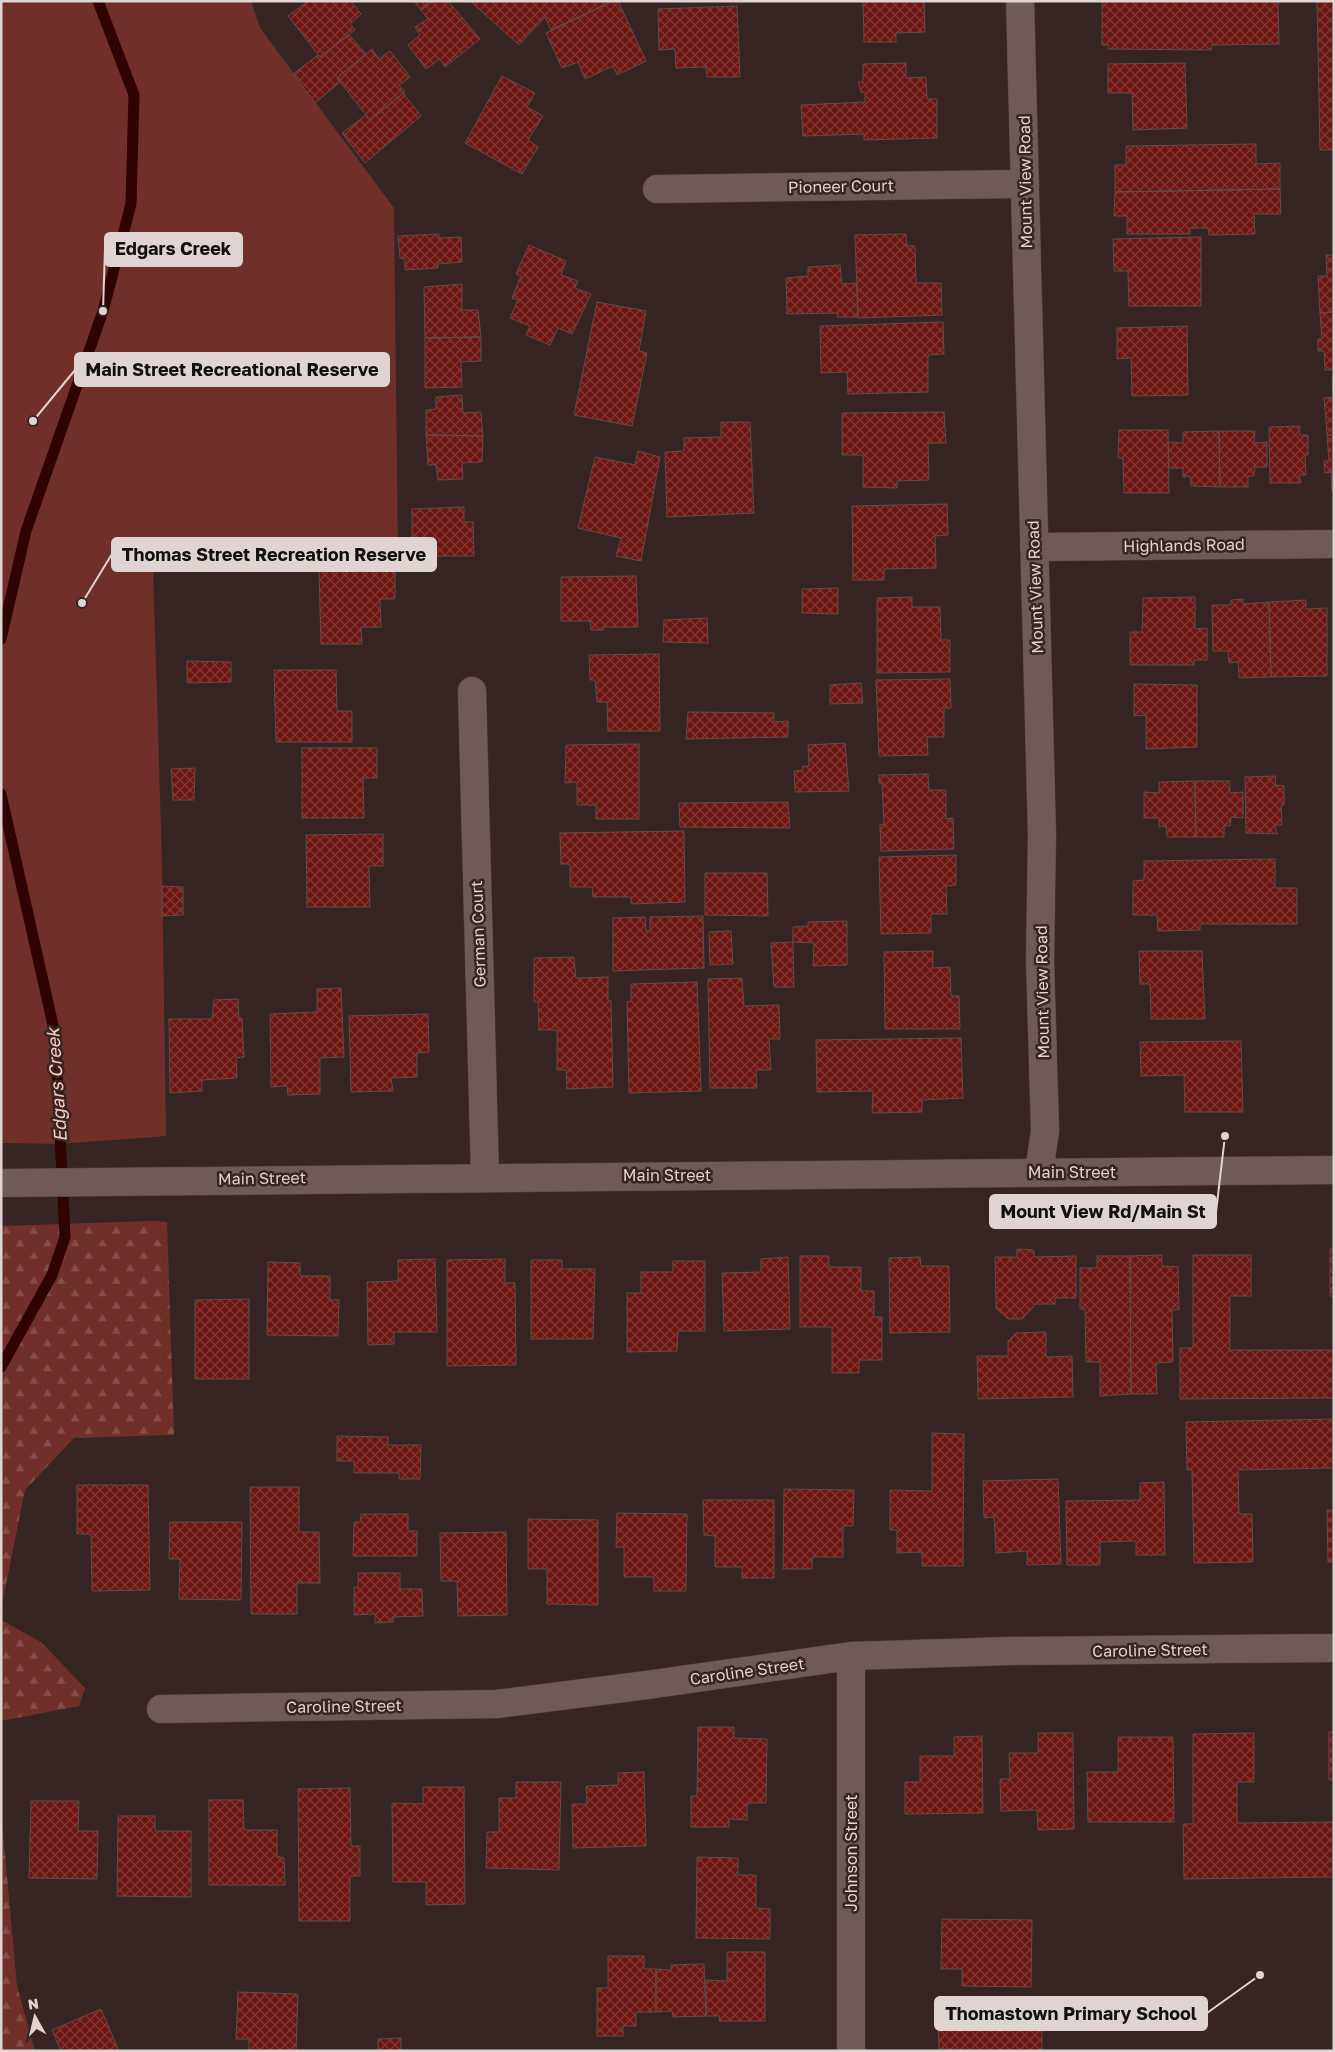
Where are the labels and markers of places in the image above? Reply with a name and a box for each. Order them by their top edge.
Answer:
callout: Edgars Creek [105,233,242,266]
callout: Main Street Recreational Reserve [75,353,389,386]
callout: Thomas Street Recreation Reserve [112,538,436,571]
callout: Mount View Rd/Main St [990,1195,1216,1228]
callout: Thomastown Primary School [935,1997,1207,2030]

